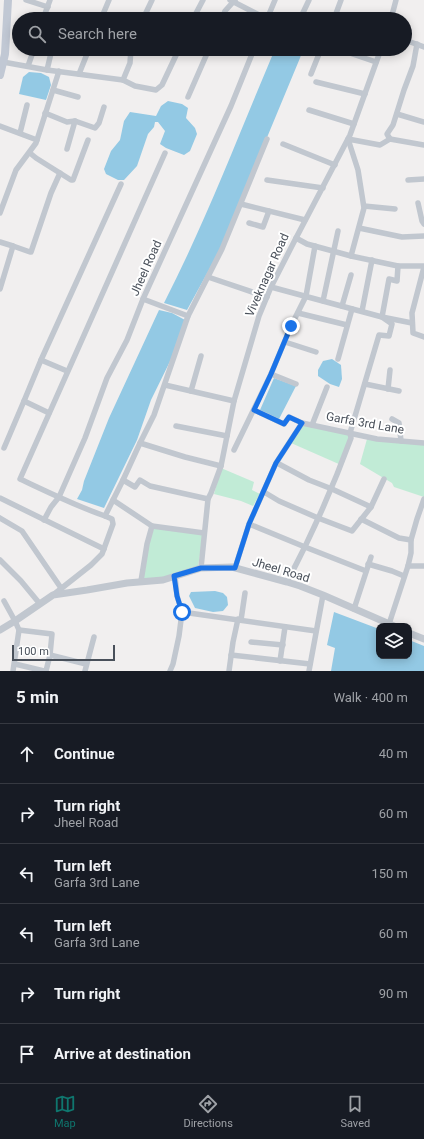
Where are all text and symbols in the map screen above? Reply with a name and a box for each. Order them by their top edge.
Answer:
search box [12,12,412,56]
icon: search [26,23,48,45]
text: Search here [58,25,137,43]
street label: Viveknagar Road [242,231,292,319]
street label: Jheel Road [128,238,164,298]
route end [282,317,300,335]
street label: Garfa 3rd Lane [325,409,405,437]
street label: Jheel Road [251,555,311,585]
route start [173,603,191,621]
map controls [376,623,412,659]
button: layers [376,623,412,659]
scale bar [12,643,115,662]
text: 100 m [18,645,49,658]
text: 5 min [16,687,59,707]
text: Walk · 400 m [333,690,408,705]
icon: ahead [16,743,38,765]
text: Continue [54,745,115,763]
text: 40 m [379,746,408,761]
text: Turn right [54,797,120,815]
icon: right [16,803,38,825]
text: 60 m [379,806,408,821]
text: Jheel Road [54,815,118,830]
text: Turn left [54,857,111,875]
icon: left [16,863,38,885]
text: 150 m [371,866,408,881]
text: Garfa 3rd Lane [54,875,140,890]
text: Turn left [54,917,111,935]
icon: left [16,923,38,945]
text: 60 m [379,926,408,941]
text: Garfa 3rd Lane [54,935,140,950]
icon: right [16,983,38,1005]
text: Turn right [54,985,120,1003]
text: 90 m [379,986,408,1001]
icon: arrive [16,1043,38,1065]
text: Arrive at destination [54,1045,191,1063]
tab: Map [54,1093,76,1130]
tab: Directions [183,1093,233,1130]
tab: Saved [340,1093,370,1130]

